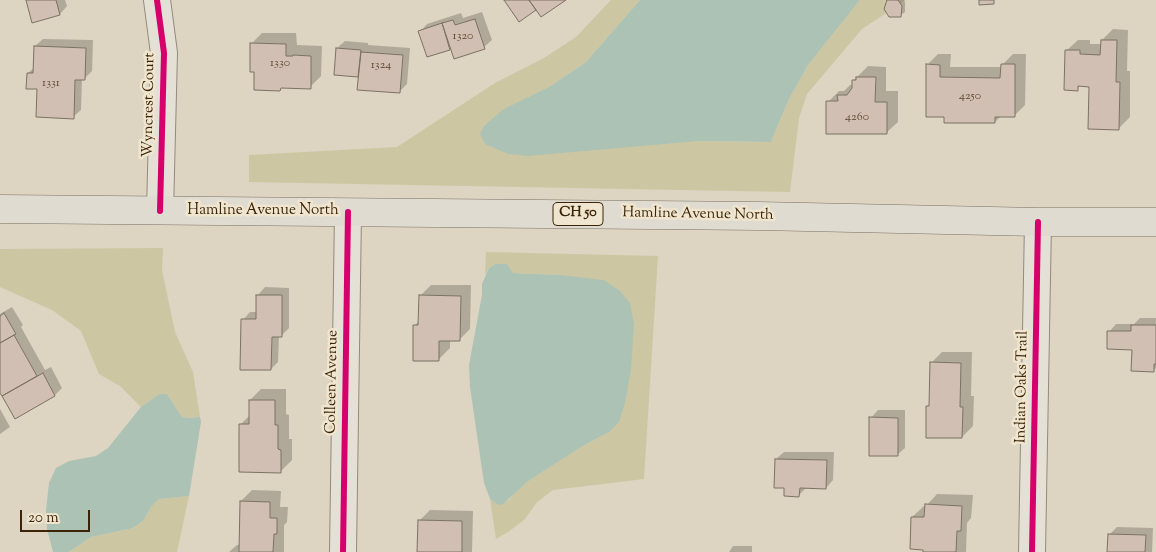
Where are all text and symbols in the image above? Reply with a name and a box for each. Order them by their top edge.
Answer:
house number: 1320 [453,30,473,44]
street label: Wyncrest Court [140,52,160,158]
house number: 1330 [270,57,290,71]
house number: 1324 [371,59,391,73]
house number: 1331 [42,77,60,91]
house number: 4250 [959,90,981,104]
house number: 4260 [845,111,869,125]
street label: Hamline Avenue North [187,202,339,220]
road number: CH 50 [553,202,603,225]
street label: Hamline Avenue North [622,205,774,225]
street label: Colleen Avenue [323,330,343,434]
street label: Indian Oaks Trail [1013,331,1033,443]
scale bar [22,500,92,532]
text: 20 m [28,508,59,529]

